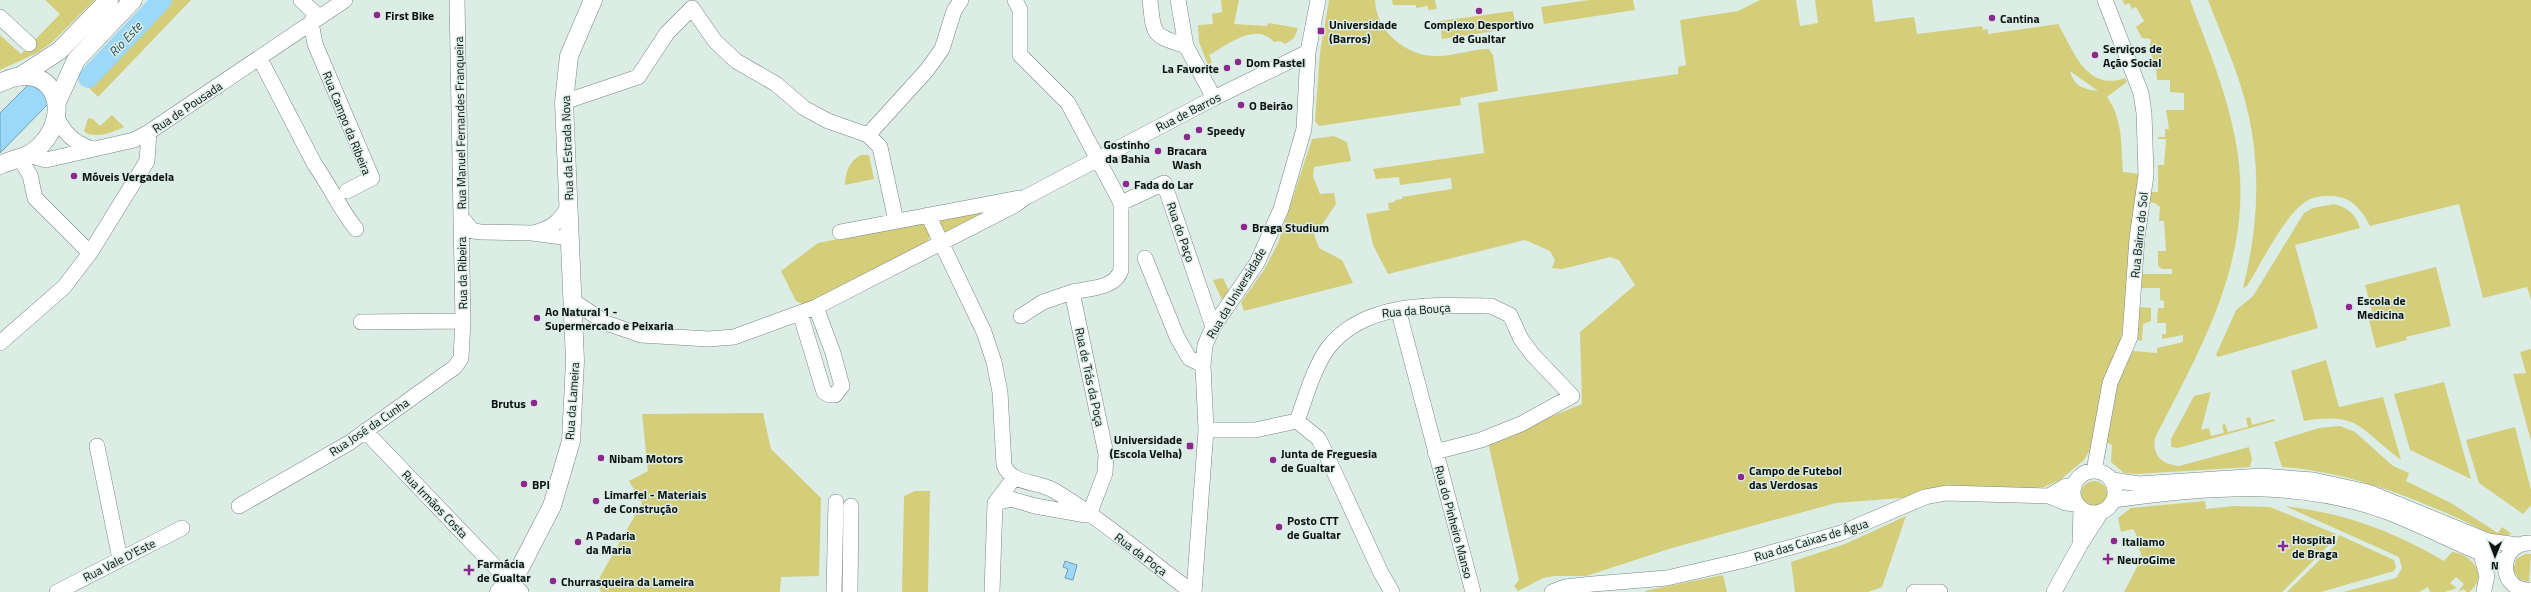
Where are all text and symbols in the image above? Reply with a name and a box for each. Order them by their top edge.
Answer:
place label: First Bike [385,6,434,25]
marker: Complexo Desportivo de Gualtar [1474,6,1484,16]
place label: Cantina [2000,9,2040,28]
marker: First Bike [372,10,382,20]
marker: Cantina [1987,13,1997,23]
place label: Universidade (Barros) [1329,15,1397,48]
place label: Complexo Desportivo de Gualtar [1424,15,1534,48]
water label: Rio Este [104,16,147,61]
marker: Universidade (Barros) [1316,26,1326,36]
street label: Rua Manuel Fernandes Franqueira [449,36,471,210]
place label: Serviços de Ação Social [2103,39,2162,72]
marker: Serviços de Ação Social [2090,50,2100,60]
place label: Dom Pastel [1246,53,1305,72]
marker: Dom Pastel [1233,57,1243,67]
place label: La Favorite [1162,59,1219,78]
marker: La Favorite [1222,63,1232,73]
street label: Rua Campo da Ribeira [318,68,376,178]
street label: Rua de Pousada [148,76,226,138]
street label: Rua de Barros [1152,87,1224,137]
street label: Rua da Estrada Nova [556,95,578,201]
place label: O Beirão [1249,96,1293,115]
marker: O Beirão [1236,100,1246,110]
place label: Speedy [1207,121,1245,140]
marker: Speedy [1194,125,1204,135]
marker: Bracara Wash [1182,132,1192,142]
place label: Gostinho da Bahia [1103,135,1150,168]
place label: Bracara Wash [1167,141,1207,174]
marker: Gostinho da Bahia [1153,146,1163,156]
place label: Móveis Vergadela [82,167,174,186]
marker: Móveis Vergadela [69,171,79,181]
place label: Fada do Lar [1134,175,1194,194]
marker: Fada do Lar [1121,179,1131,189]
street label: Rua Bairro do Sol [2125,191,2153,279]
street label: Rua do Paço [1162,199,1200,265]
place label: Braga Studium [1252,218,1329,237]
marker: Braga Studium [1239,222,1249,232]
street label: Rua da Ribeira [452,237,472,309]
street label: Rua da Universidade [1201,244,1271,342]
place label: Escola de Medicina [2357,291,2406,324]
street label: Rua da Bouça [1381,298,1451,322]
place label: Ao Natural 1 - Supermercado e Peixaria [545,302,674,335]
marker: Escola de Medicina [2344,302,2354,312]
marker: Ao Natural 1 - Supermercado e Peixaria [532,313,542,323]
street label: Rua de Trás da Poça [1070,326,1110,428]
street label: Rua da Lameira [560,361,584,441]
street label: Rua José da Cunha [325,393,413,461]
place label: Brutus [491,394,526,413]
marker: Brutus [529,398,539,408]
place label: Universidade (Escola Velha) [1110,430,1182,463]
marker: Universidade (Escola Velha) [1185,441,1195,451]
place label: Junta de Freguesia de Gualtar [1281,444,1377,477]
place label: Nibam Motors [609,449,684,468]
marker: Nibam Motors [596,453,606,463]
marker: Junta de Freguesia de Gualtar [1268,455,1278,465]
place label: Campo de Futebol das Verdosas [1749,461,1842,494]
street label: Rua do Pinheiro Manso [1430,463,1478,581]
street label: Rua Irmãos Costa [397,466,473,542]
marker: Campo de Futebol das Verdosas [1736,472,1746,482]
place label: BPI [532,475,550,494]
marker: BPI [519,479,529,489]
place label: Limarfel - Materiais de Construção [604,485,707,518]
marker: Limarfel - Materiais de Construção [591,496,601,506]
place label: Posto CTT de Gualtar [1287,511,1341,544]
street label: Rua das Caixas de Água [1752,514,1870,566]
marker: Posto CTT de Gualtar [1274,522,1284,532]
place label: A Padaria da Maria [586,526,635,559]
street label: Rua da Poça [1111,528,1171,580]
place label: Hospital de Braga [2292,530,2338,563]
place label: Italiamo [2122,532,2165,551]
street label: Rua Vale D'Este [79,534,159,586]
marker: Italiamo [2109,536,2119,546]
north arrow [2475,536,2515,576]
marker: A Padaria da Maria [573,537,583,547]
marker: Hospital de Braga [2277,540,2289,552]
place label: NeuroGime [2117,550,2175,569]
marker: NeuroGime [2102,553,2114,565]
place label: Farmácia de Gualtar [477,554,531,587]
text: N [2491,558,2499,574]
marker: Farmácia de Gualtar [464,565,474,575]
place label: Churrasqueira da Lameira [561,572,694,591]
marker: Churrasqueira da Lameira [548,576,558,586]

